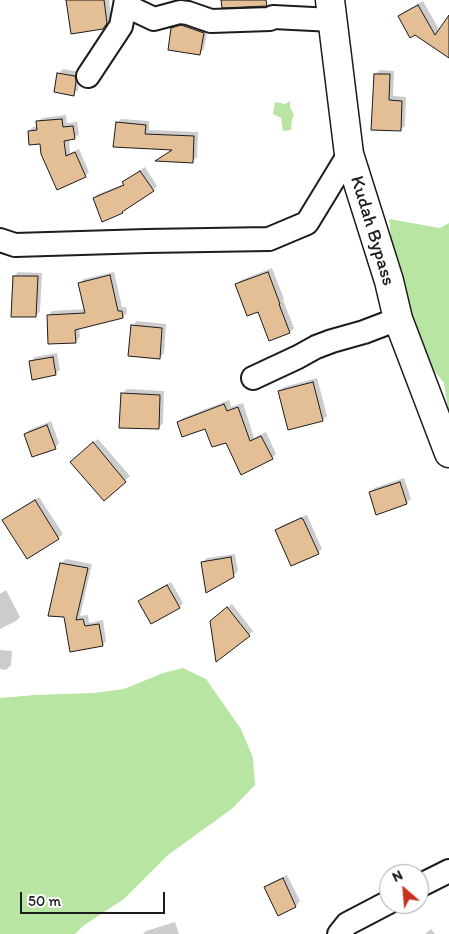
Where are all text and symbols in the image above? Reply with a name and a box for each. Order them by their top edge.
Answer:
street label: Kudah Bypass [344,173,400,289]
north arrow [379,864,429,914]
text: N [389,866,405,886]
scale bar [22,882,168,914]
text: 50 m [28,892,61,910]

